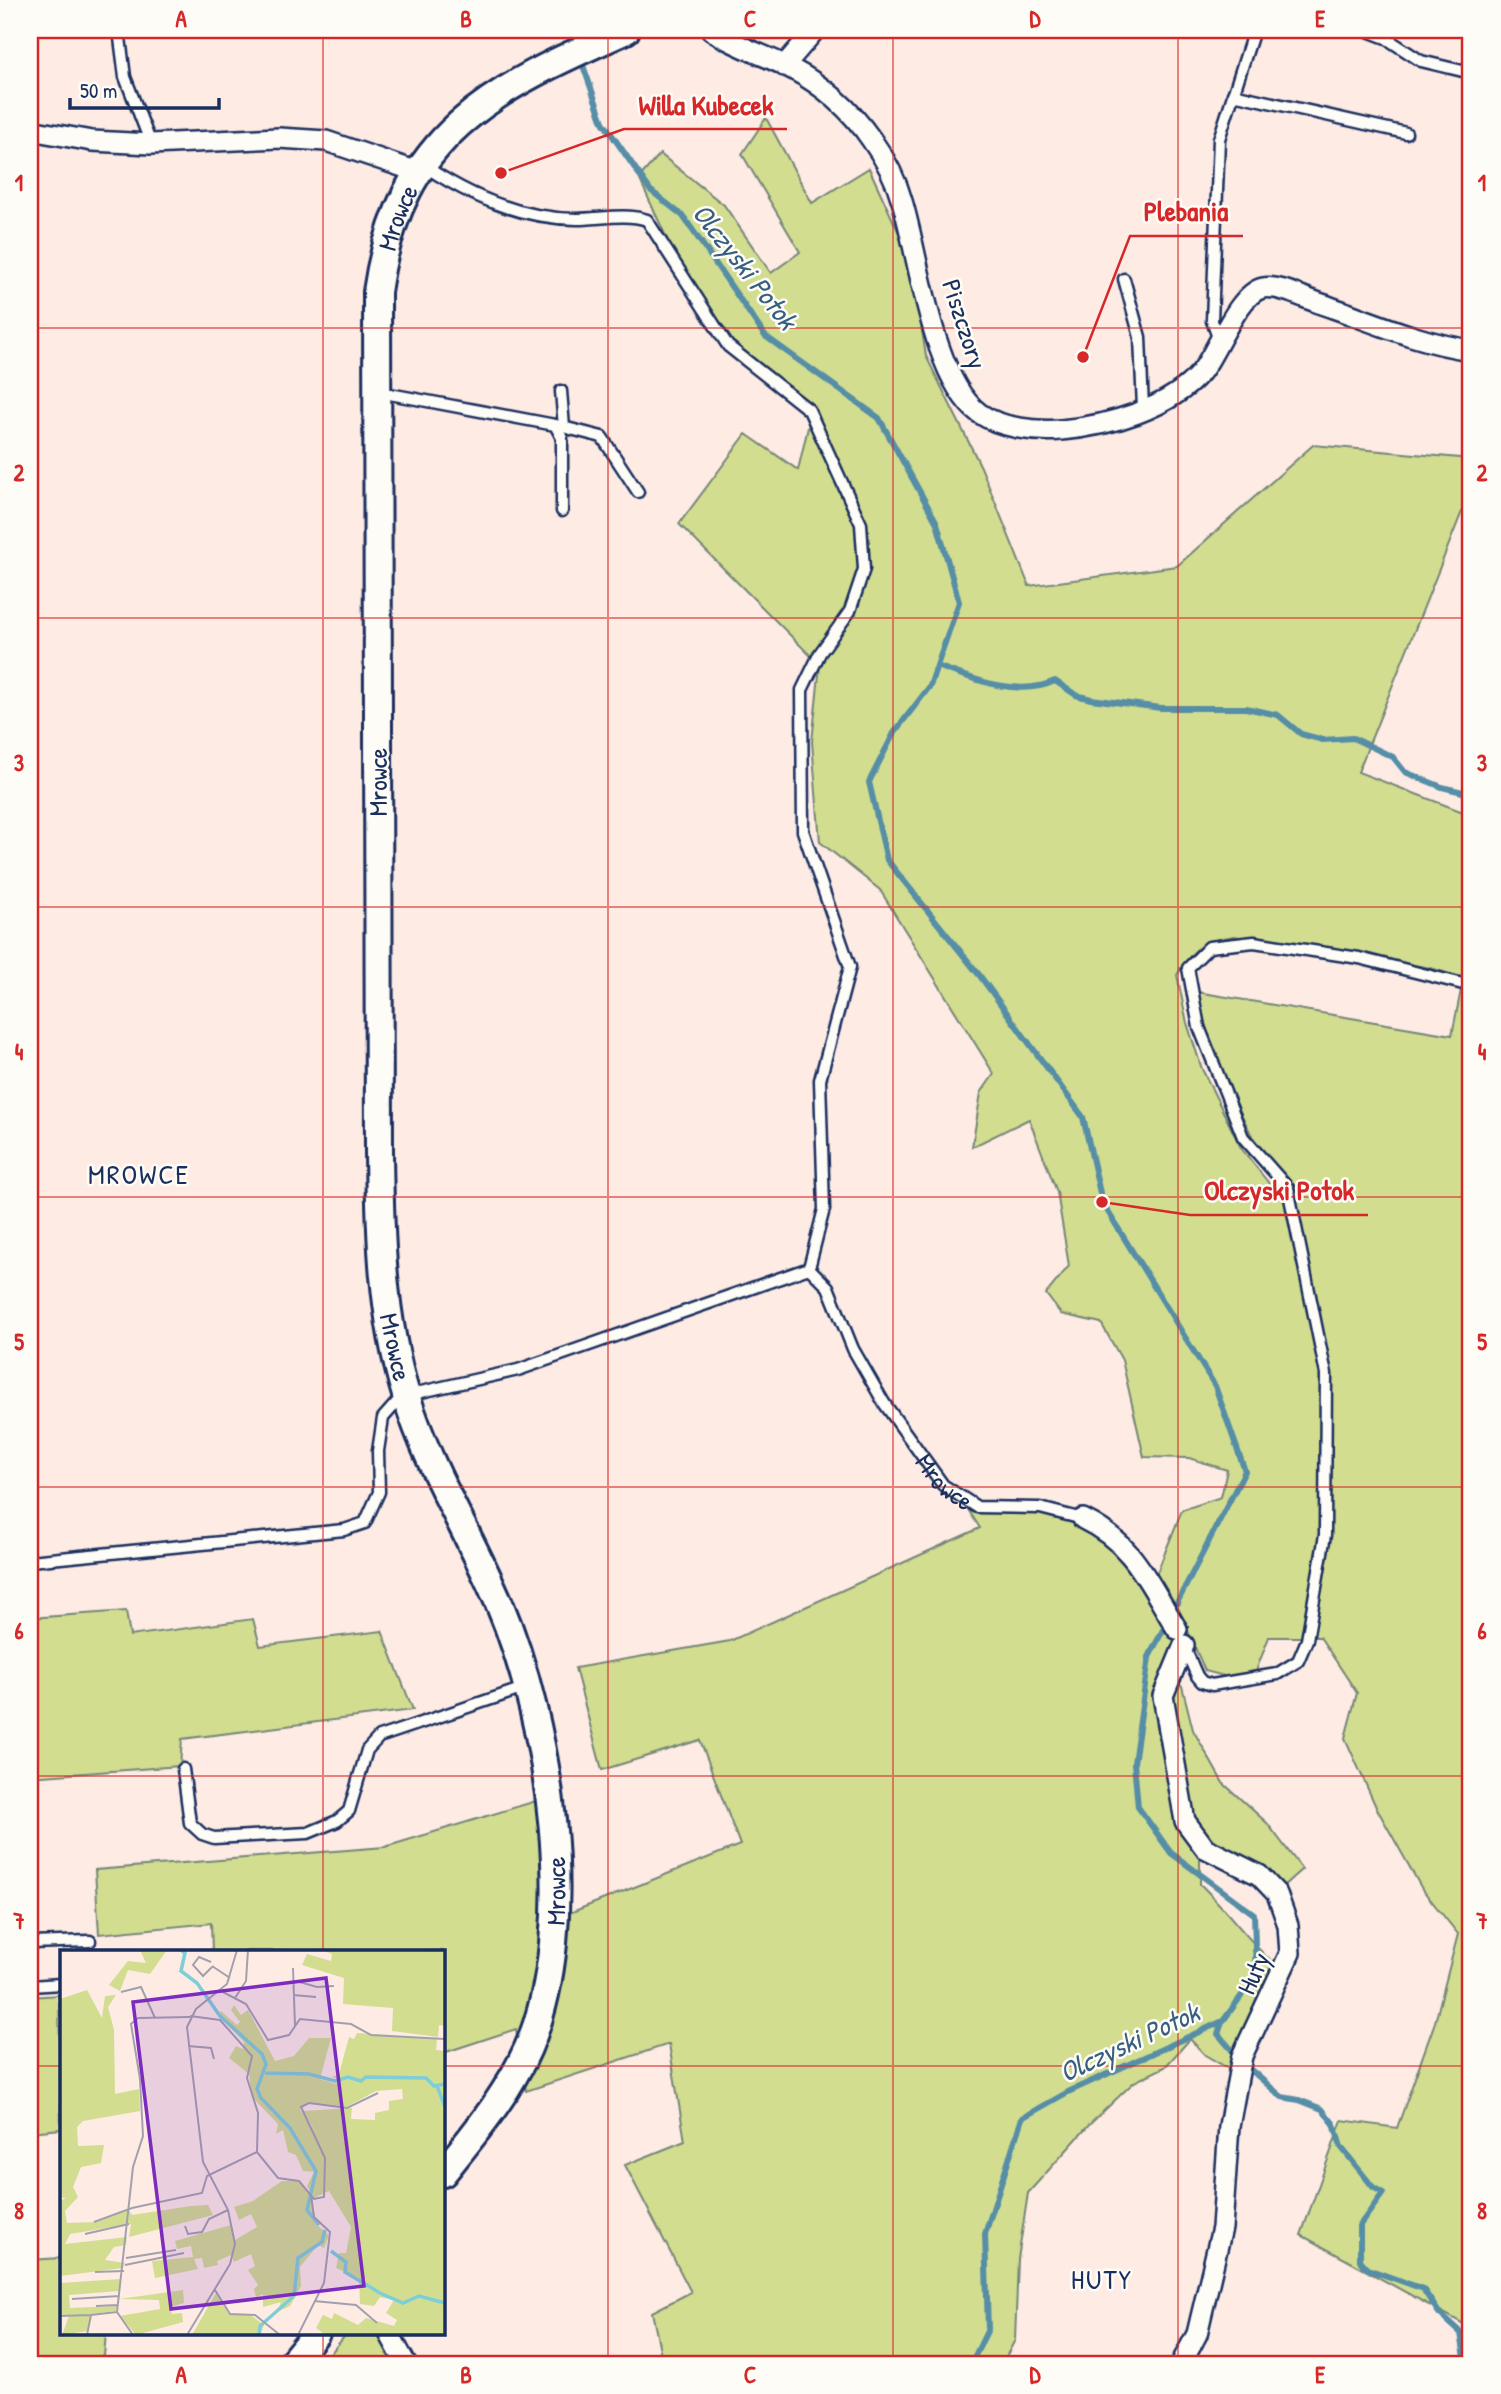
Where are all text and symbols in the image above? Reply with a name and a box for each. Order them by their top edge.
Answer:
text: A [175,3,187,34]
text: B [460,3,472,34]
text: C [744,3,756,34]
text: D [1030,3,1042,34]
text: E [1315,3,1326,34]
scale bar [70,66,219,110]
text: 50 m [80,76,117,105]
callout: Willa Kubecek [624,80,787,129]
text: Willa Kubecek [638,86,774,124]
text: 1 [15,167,23,198]
text: 1 [1478,167,1486,198]
street label: Mrowce [368,178,425,254]
callout: Plebania [1130,187,1243,236]
text: Plebania [1144,192,1228,230]
water label: Olczyski Potok [684,195,808,339]
street label: Piszczory [934,275,996,373]
text: 2 [14,457,25,488]
text: 2 [1477,457,1488,488]
text: 3 [14,747,24,778]
text: 3 [1477,747,1487,778]
street label: Mrowce [360,748,395,816]
text: 4 [15,1036,24,1067]
text: 4 [1478,1036,1487,1067]
district label: MROWCE [88,1155,190,1193]
callout: Olczyski Potok [1190,1166,1368,1215]
text: Olczyski Potok [1204,1171,1354,1210]
street label: Mrowce [372,1310,420,1384]
text: 5 [14,1326,24,1357]
text: 5 [1477,1326,1487,1357]
street label: Mrowce [908,1446,980,1518]
text: 6 [14,1615,24,1646]
text: 6 [1477,1615,1487,1646]
street label: Mrowce [537,1856,573,1926]
text: 7 [12,1905,25,1936]
text: 7 [1475,1905,1488,1936]
street label: Huty [1228,1946,1278,2000]
inset map [60,1950,444,2334]
water label: Olczyski Potok [1053,1992,1207,2091]
text: 8 [14,2195,24,2226]
text: 8 [1477,2195,1487,2226]
district label: HUTY [1071,2260,1133,2298]
text: A [175,2359,187,2390]
text: B [460,2359,472,2390]
text: C [744,2359,756,2390]
text: D [1030,2359,1042,2390]
text: E [1315,2359,1326,2390]

